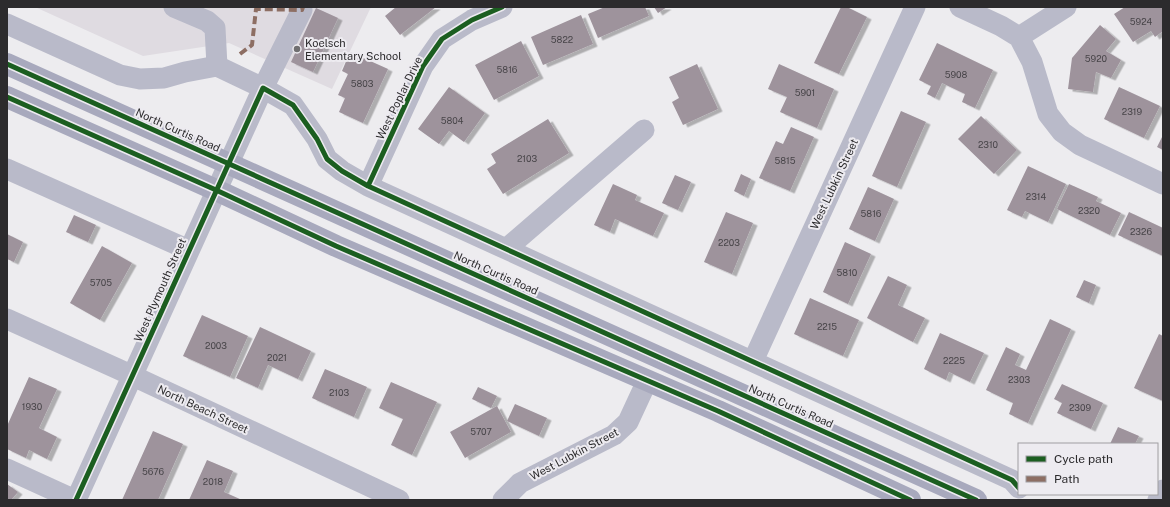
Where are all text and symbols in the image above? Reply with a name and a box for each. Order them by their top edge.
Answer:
house number: 5924 [1130,16,1153,27]
house number: 5822 [551,34,573,45]
place label: Koelsch Elementary School [305,37,402,62]
marker: Koelsch Elementary School [292,44,302,54]
house number: 5920 [1085,53,1108,64]
street label: West Poplar Drive [374,55,424,141]
house number: 5816 [497,64,518,75]
house number: 5908 [945,69,967,80]
house number: 5803 [351,78,374,89]
house number: 5901 [795,87,815,98]
street label: North Curtis Road [134,106,222,154]
house number: 2319 [1122,106,1143,117]
house number: 5804 [441,115,464,126]
street label: West Lubkin Street [808,137,860,231]
house number: 2310 [978,139,999,150]
house number: 2103 [517,153,537,164]
house number: 5815 [774,155,796,166]
house number: 2314 [1026,191,1047,202]
house number: 2320 [1078,205,1100,216]
house number: 5816 [861,208,882,219]
house number: 2326 [1130,226,1152,237]
street label: West Plymouth Street [132,236,188,344]
house number: 2203 [718,237,740,248]
street label: North Curtis Road [452,249,540,297]
house number: 5810 [837,267,858,278]
house number: 5705 [90,277,112,288]
house number: 2215 [817,321,837,332]
house number: 2003 [205,340,227,351]
house number: 2021 [267,352,287,363]
house number: 2225 [943,355,965,366]
house number: 2303 [1008,374,1030,385]
street label: North Curtis Road [747,382,835,430]
street label: North Beach Street [156,383,250,435]
house number: 2103 [329,387,349,398]
house number: 1930 [22,401,43,412]
house number: 2309 [1069,402,1091,413]
house number: 5707 [470,426,492,437]
street label: West Lubkin Street [528,426,620,482]
legend [1018,443,1158,495]
text: Cycle path [1054,452,1113,466]
house number: 5676 [142,466,164,477]
text: Path [1054,472,1080,486]
house number: 2018 [203,476,223,487]

